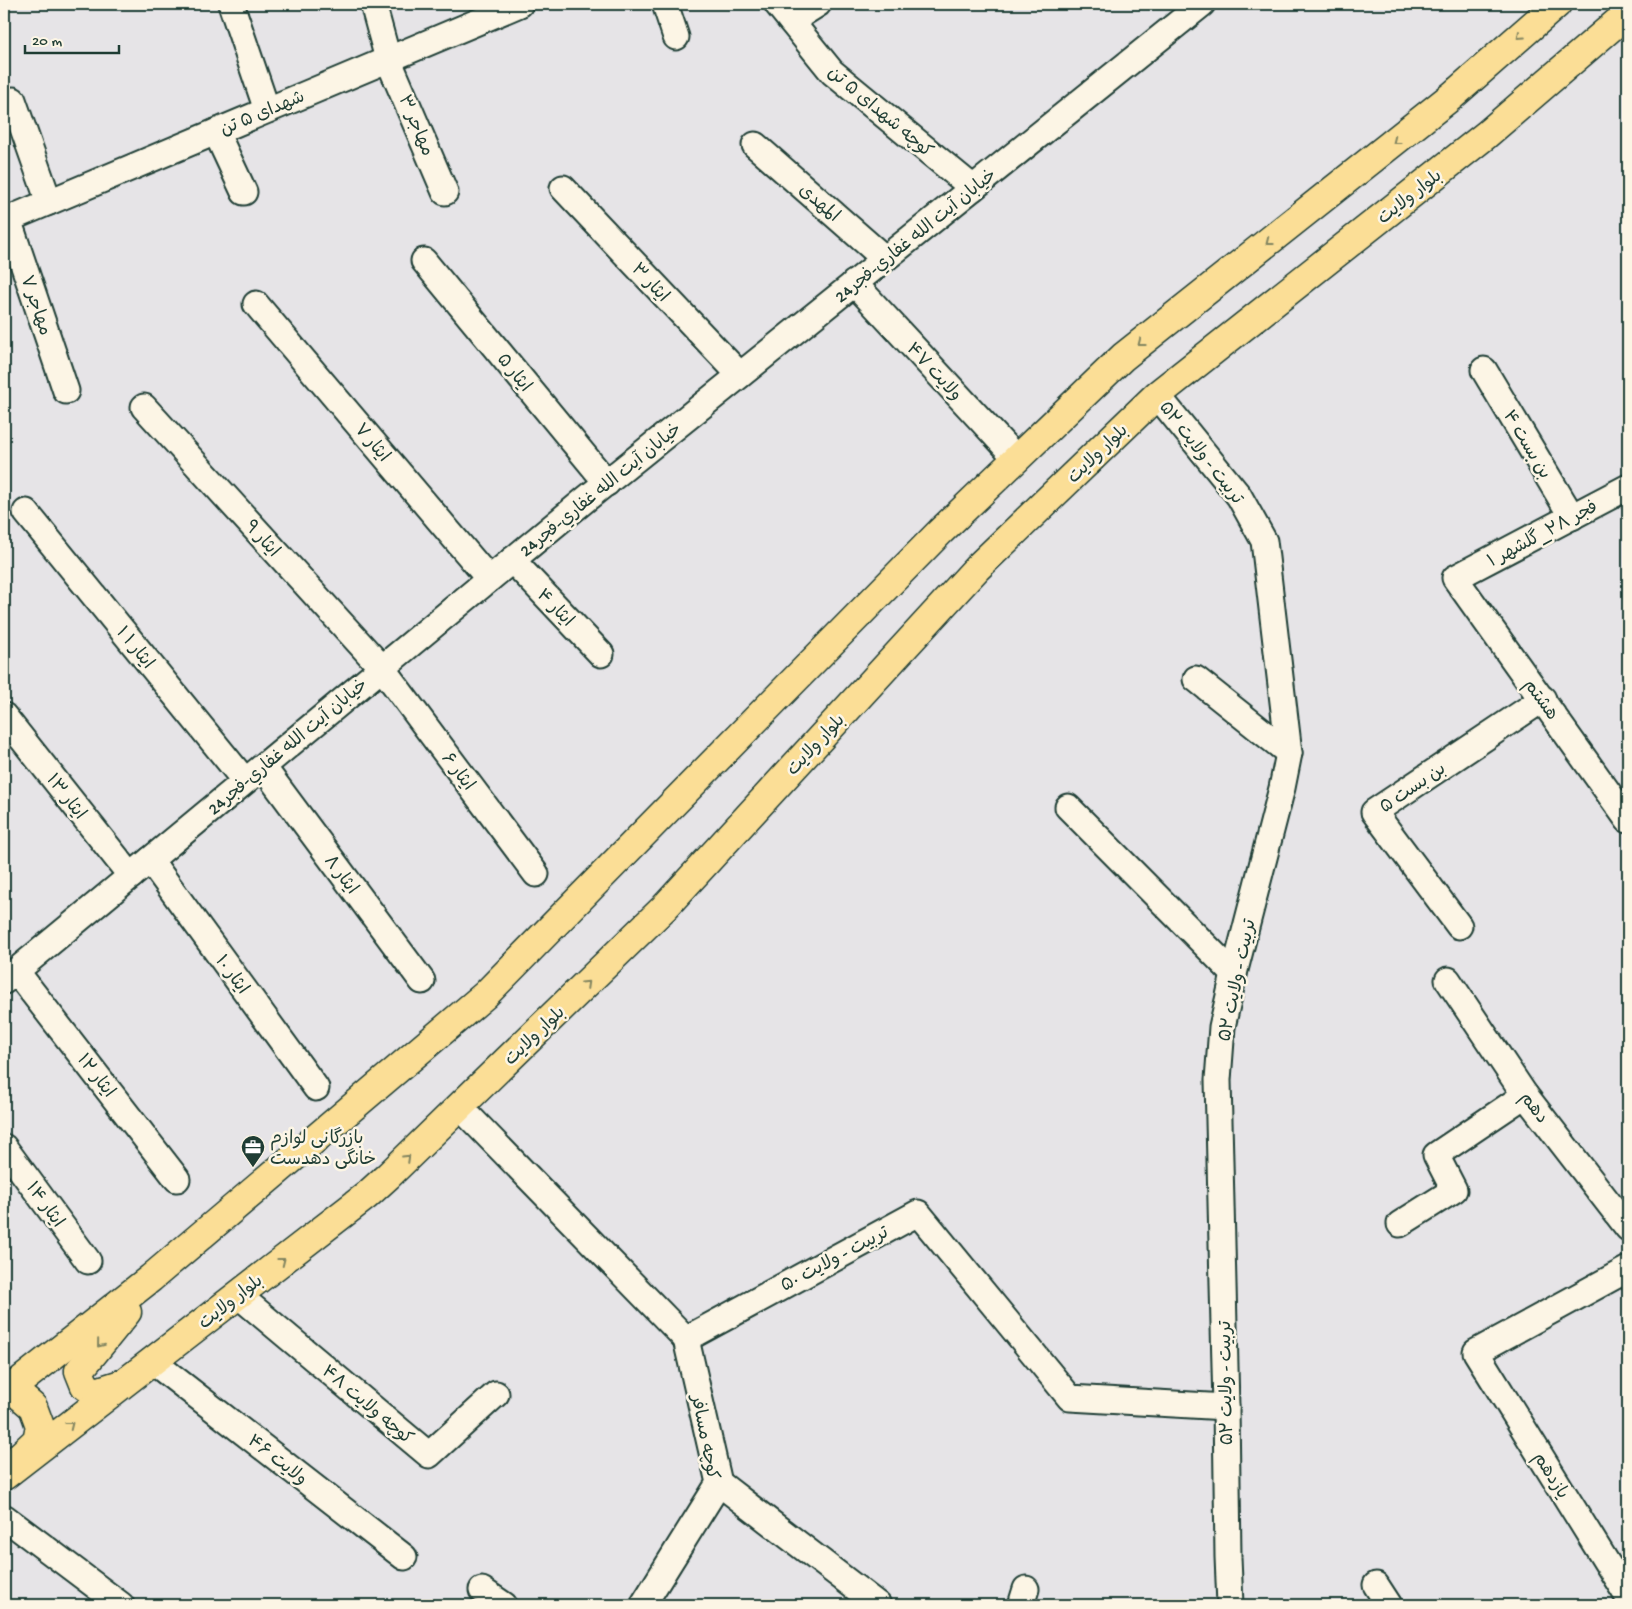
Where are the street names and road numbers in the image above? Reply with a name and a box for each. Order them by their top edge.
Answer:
street label: کوچه شهدای ۵ تن [823,63,936,163]
street label: شهدای ۵ تن [218,87,308,141]
street label: مهاجر ۳ [392,92,437,160]
street label: خيابان آيت الله غفاري-فجر24 [831,165,1002,309]
street label: بلوار ولایت [1374,166,1447,230]
street label: المهدی [794,180,843,227]
street label: ایثار ۳ [626,260,672,308]
street label: مهاجر ۷ [15,273,55,339]
street label: ولایت ۴۷ [901,339,965,406]
street label: ایثار ۵ [491,350,535,397]
street label: تربیت - ولایت ۵۲ [1153,398,1247,510]
street label: بن بست ۴ [1497,407,1555,483]
street label: خيابان آيت الله غفاري-فجر24 [516,419,687,563]
street label: ایثار ۷ [349,420,393,467]
street label: بلوار ولایت [1064,421,1133,489]
street label: فجر ۲۸_گلشهر ۱ [1484,496,1602,573]
street label: ایثار ۹ [239,517,283,562]
street label: ایثار ۴ [531,585,577,632]
street label: ایثار ۱ ۱ [111,623,157,674]
street label: خيابان آيت الله غفاري-فجر24 [204,674,373,821]
street label: هشتم [1517,676,1562,726]
street label: بلوار ولایت [783,711,850,781]
street label: ایثار ۶ [436,749,478,796]
street label: بن بست ۵ [1376,759,1450,819]
street label: ایثار ۱۳ [41,770,89,825]
street label: ایثار ۸ [318,852,362,899]
street label: تربیت - ولایت ۵۲ [1215,917,1262,1044]
street label: ایثار ۱۰ [210,952,252,999]
street label: بلوار ولایت [501,1003,570,1071]
street label: ایثار ۱۲ [71,1050,119,1103]
street label: دهم [1514,1089,1552,1129]
street label: ایثار ۱۴ [20,1179,68,1232]
street label: تربیت - ولایت ۵۰ [778,1223,893,1297]
street label: بلوار ولایت [195,1271,268,1335]
street label: تربیت - ولایت ۵۲ [1216,1320,1239,1445]
street label: کوچه ولایت ۴۸ [316,1362,417,1450]
street label: کوچه مسافر [685,1391,722,1482]
street label: ولایت ۴۶ [242,1431,311,1491]
street label: یازدهم [1527,1449,1572,1504]

